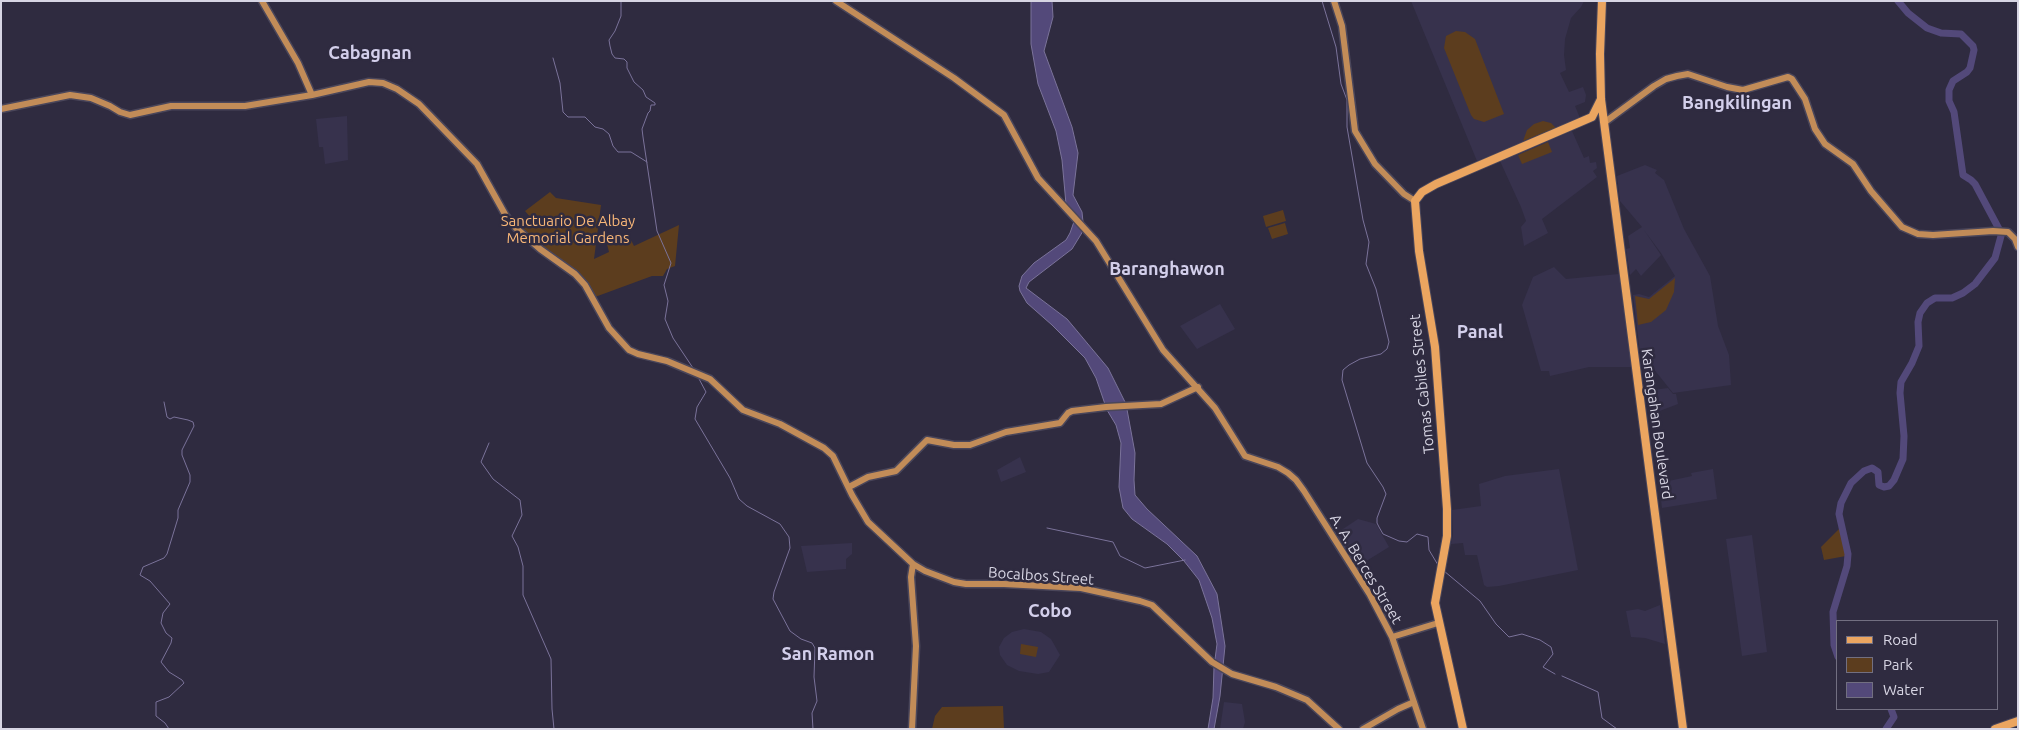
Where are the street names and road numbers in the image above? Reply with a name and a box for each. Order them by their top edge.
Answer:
street label: Tomas Cabiles Street [1406,313,1438,455]
street label: Karangahan Boulevard [1638,348,1676,500]
street label: A. A. Berces Street [1326,511,1406,627]
street label: Bocalbos Street [987,563,1095,589]

